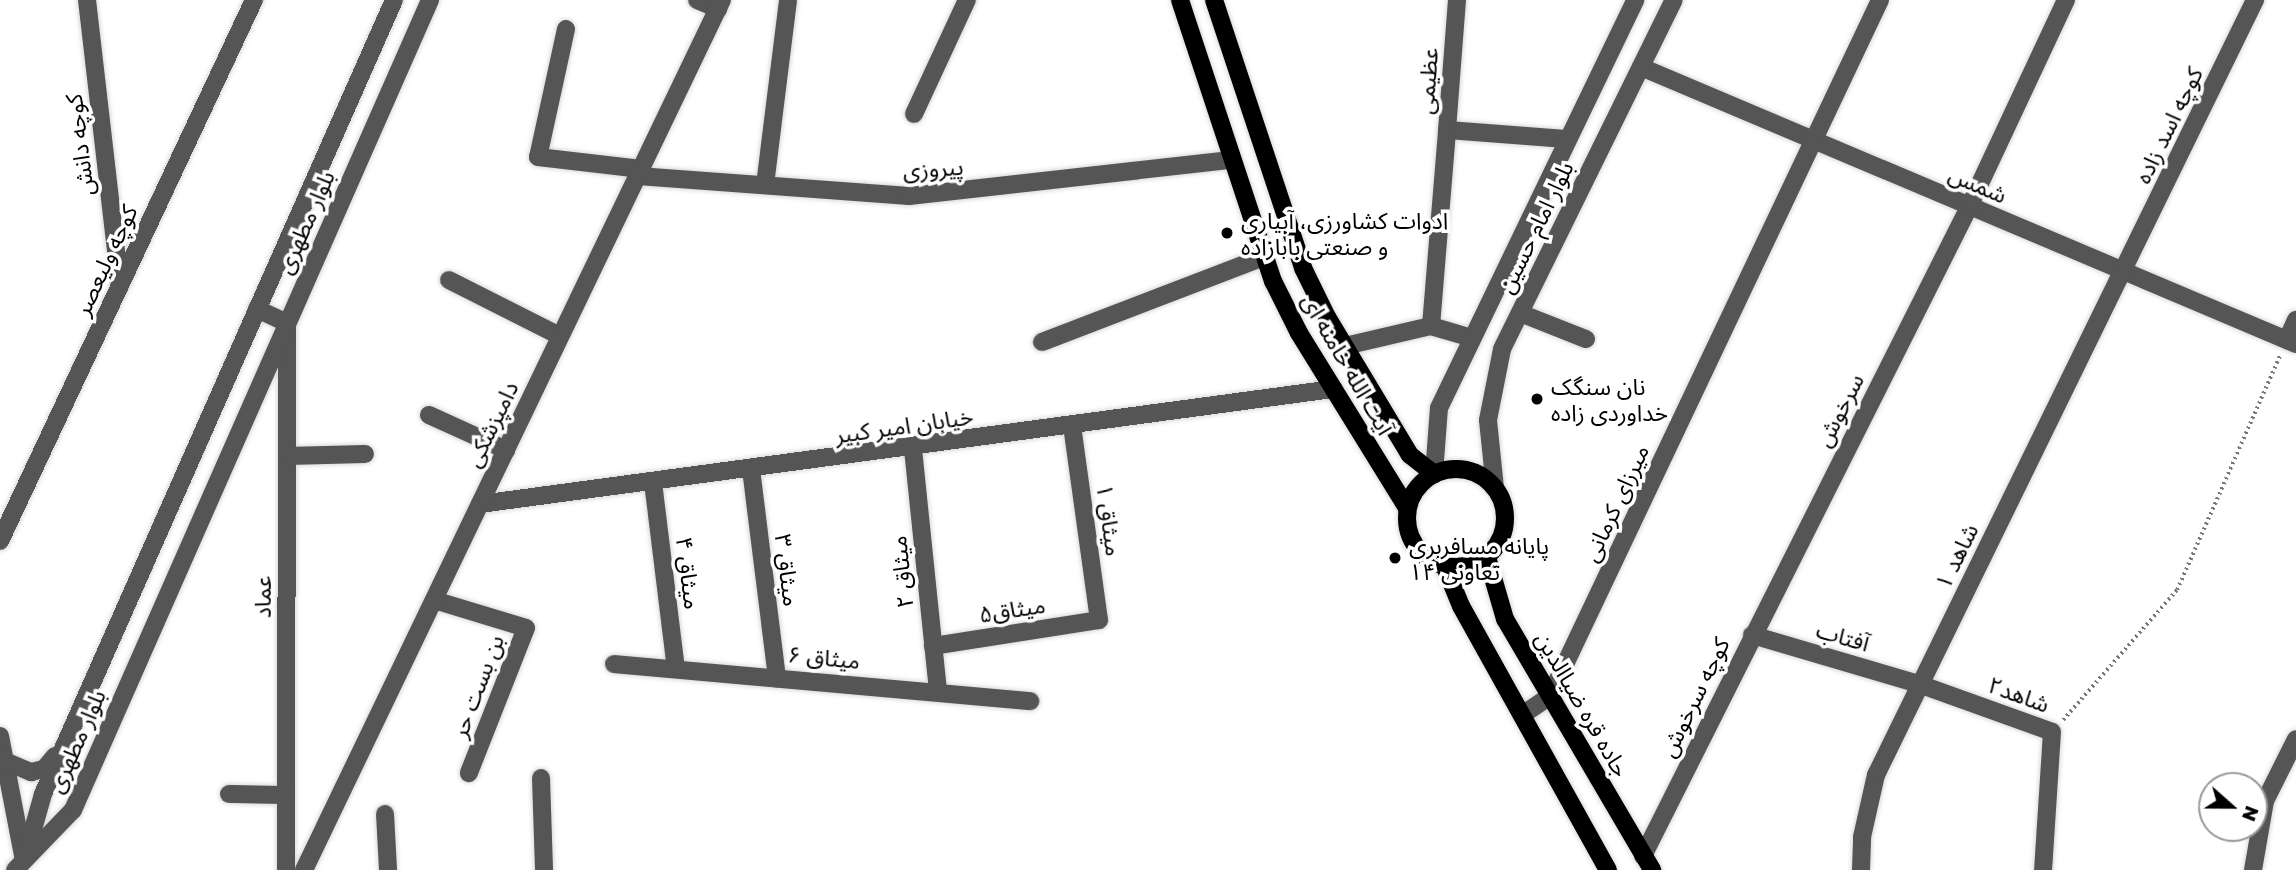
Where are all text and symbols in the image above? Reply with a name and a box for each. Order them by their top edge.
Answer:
street label: عظیمی [1411,47,1443,115]
street label: کوچه اسد زاده [2128,62,2208,188]
street label: کوچه دانش [59,92,99,198]
street label: پیروزی [902,152,964,184]
street label: بلوار امام حسین [1491,157,1579,297]
street label: شمس [1945,159,2011,209]
street label: بلوار مطهری [270,166,340,278]
street label: کوچه ولیعصر [67,200,143,320]
place label: ادوات کشاورزی، آبیاری و صنعتی بابازاده [1241,206,1448,260]
marker: ادوات کشاورزی، آبیاری و صنعتی بابازاده [1219,225,1235,241]
street label: آیت الله خامنه ای [1296,288,1400,440]
street label: سرخوش [1809,369,1869,451]
place label: نان سنگک خداوردی زاده [1551,372,1668,426]
street label: دامپزشکی [458,377,524,471]
marker: نان سنگک خداوردی زاده [1529,391,1545,407]
street label: خیابان امیر کبیر [833,402,975,448]
street label: میرزای کرمانی [1576,440,1654,566]
street label: میثاق ۱ [1091,482,1129,558]
street label: شاهد ۱ [1928,519,1984,593]
place label: پایانه مسافربری تعاونی ۱۴ [1409,531,1549,585]
street label: میثاق ۳ [770,532,806,608]
street label: میثاق ۲ [883,534,919,610]
street label: میثاق ۴ [671,535,707,611]
marker: پایانه مسافربری تعاونی ۱۴ [1387,550,1403,566]
street label: عماد [248,576,276,618]
street label: میثاق۵ [977,590,1047,628]
street label: آفتاب [1813,615,1873,657]
street label: جاده قره ضیاالدین [1530,626,1636,782]
street label: بن بست حر [445,631,509,741]
street label: کوچه سرخوش [1653,633,1735,761]
street label: میثاق ۶ [787,640,861,674]
street label: شاهد۲ [1985,670,2053,718]
street label: بلوار مطهری [41,685,111,797]
north arrow [2198,772,2268,842]
text: N [2238,803,2265,825]

